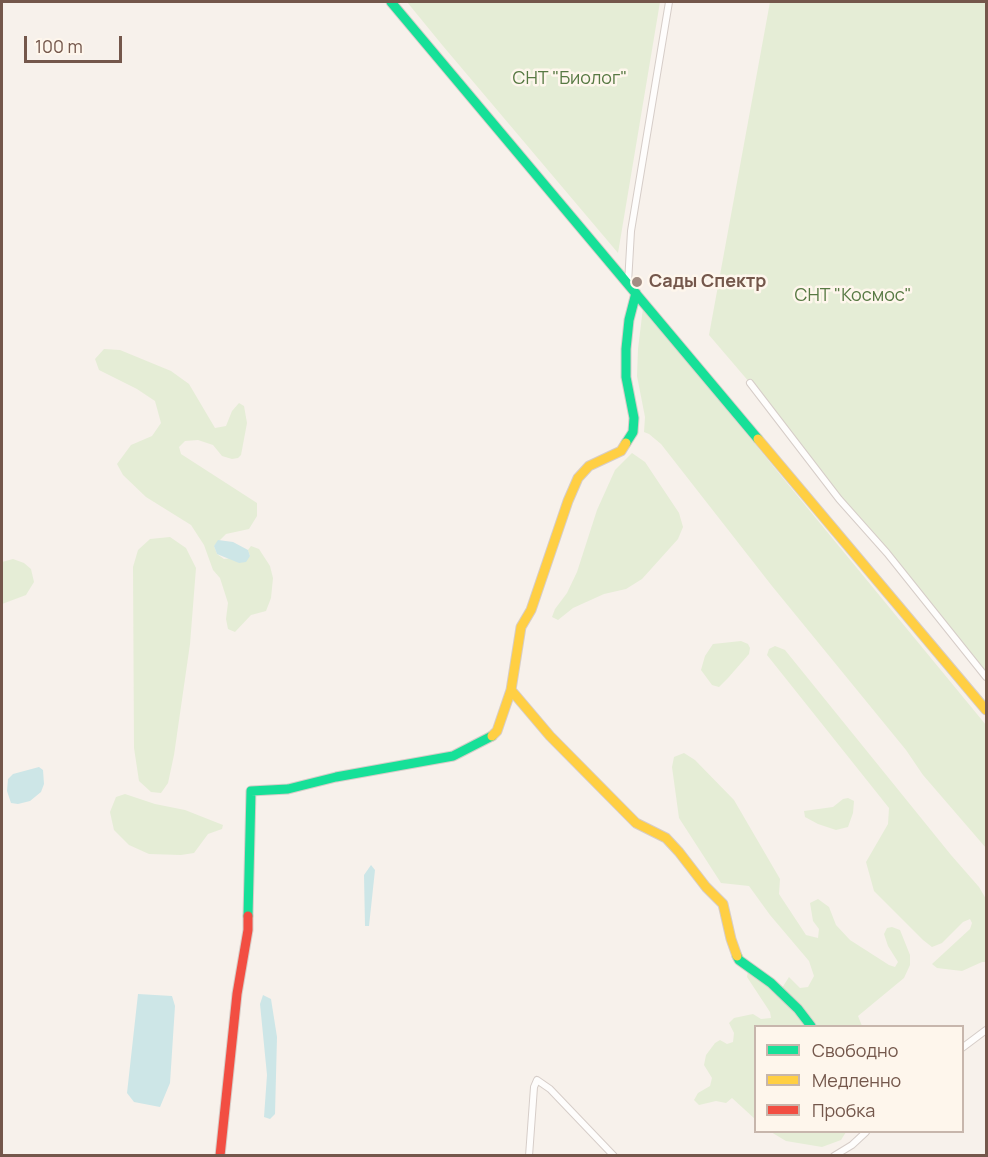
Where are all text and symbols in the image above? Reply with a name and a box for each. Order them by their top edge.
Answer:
scale bar [27,24,124,62]
text: 100 m [35,34,83,58]
park label: СНТ "Биолог" [513,68,627,90]
place label: Сады Спектр [649,271,766,293]
marker: Сады Спектр [630,275,644,289]
park label: СНТ "Космос" [795,285,911,307]
legend [754,1025,964,1133]
text: Свободно [812,1038,898,1062]
text: Медленно [812,1068,901,1092]
text: Пробка [812,1098,875,1122]

